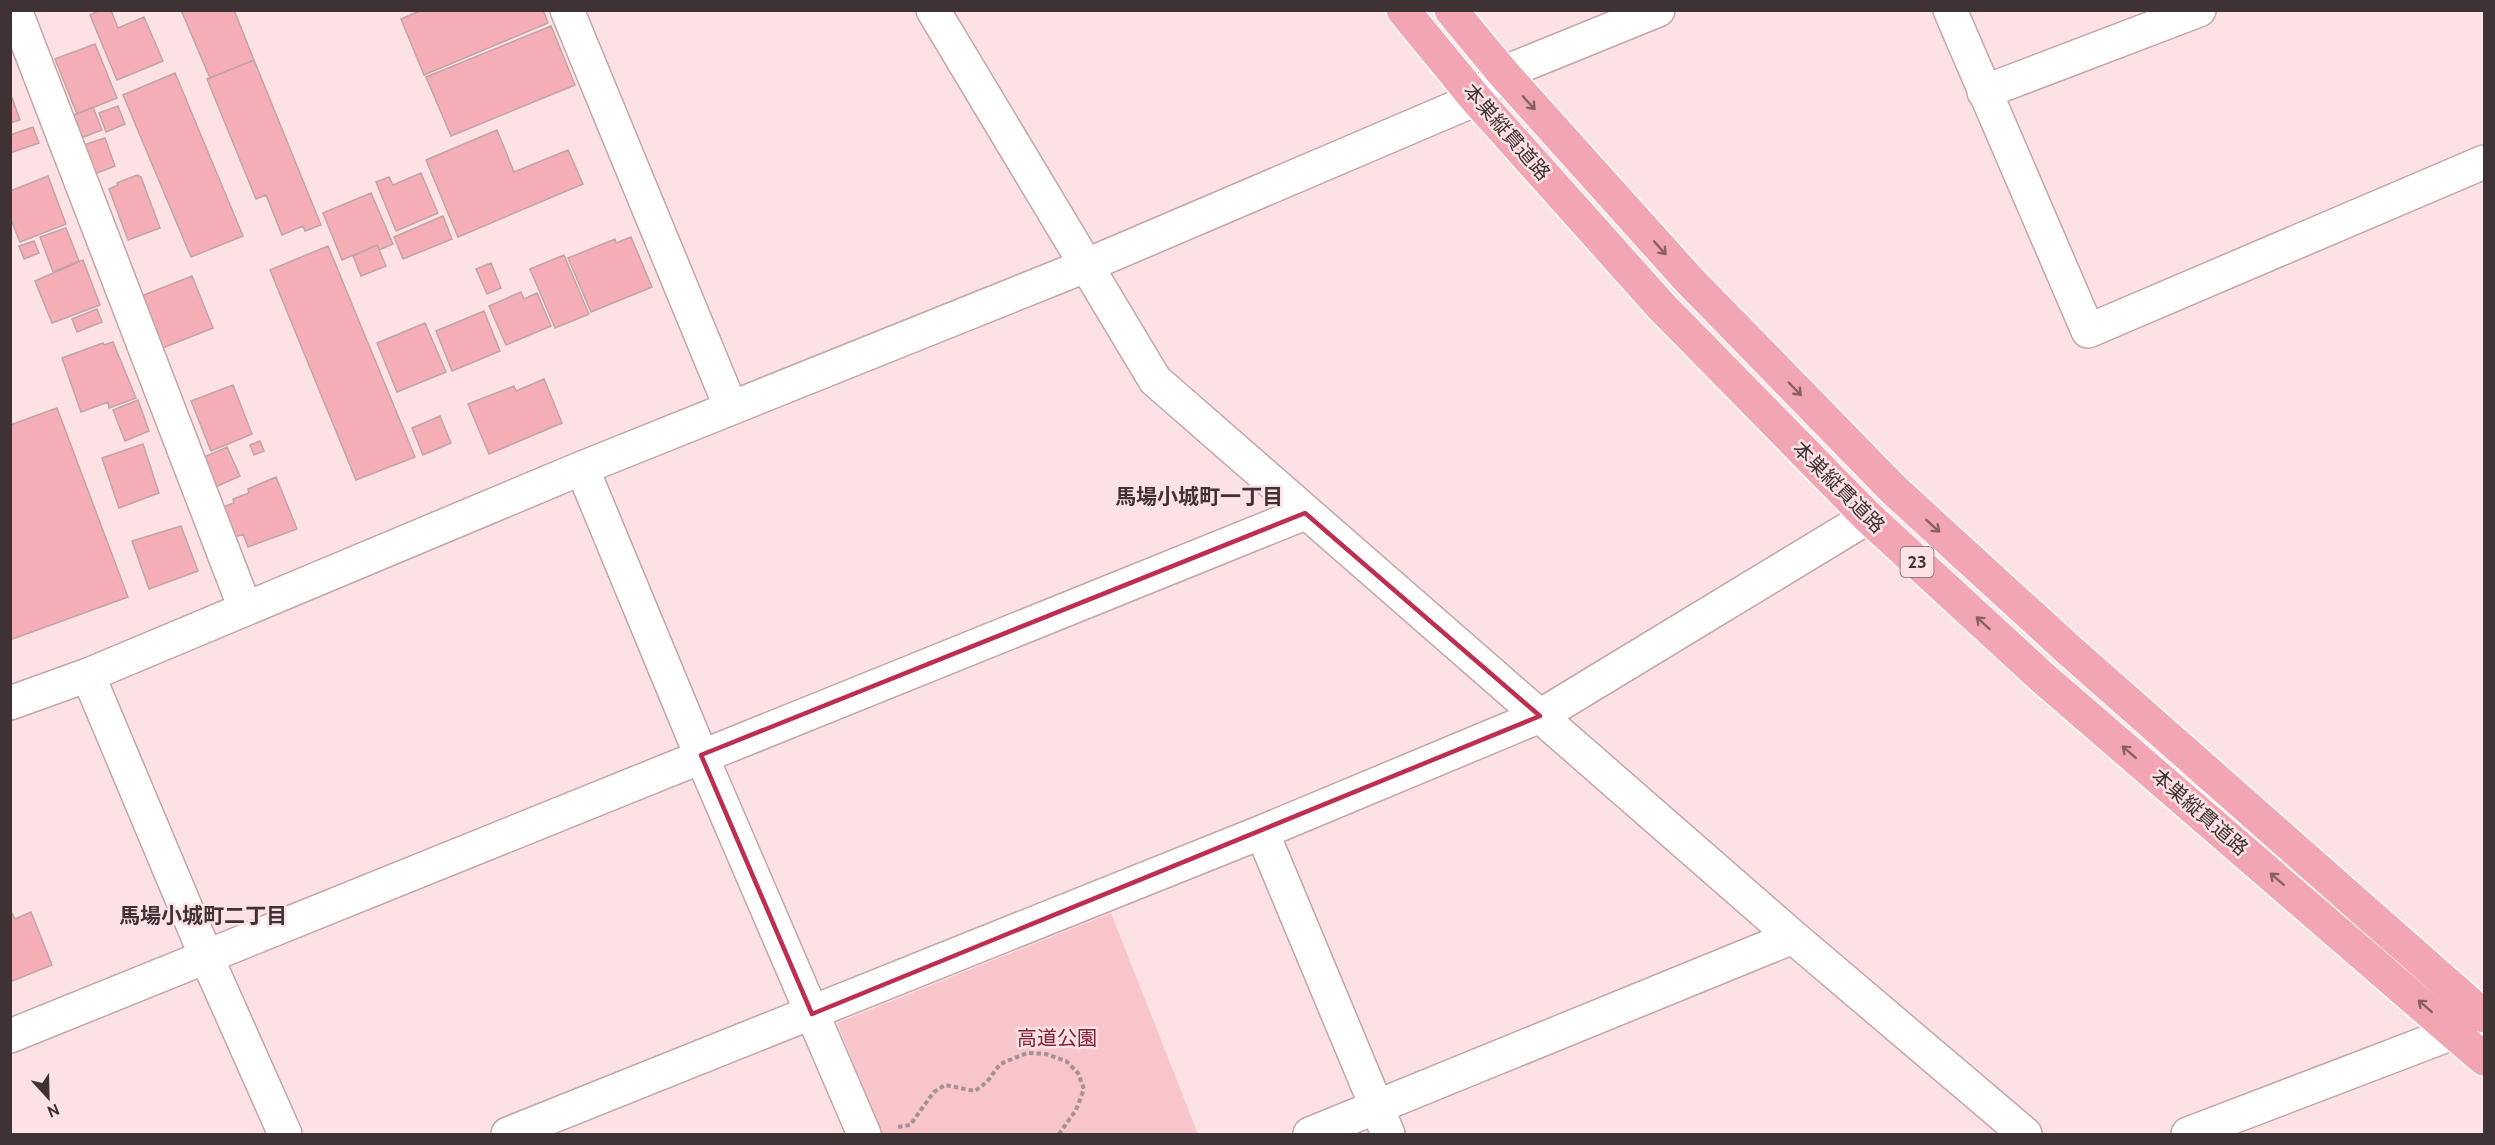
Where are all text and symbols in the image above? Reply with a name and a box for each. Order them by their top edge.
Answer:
street label: 本巣縦貫道路 [1459,79,1555,185]
one-way arrow [1522,95,1536,110]
one-way arrow [1653,240,1667,255]
one-way arrow [1787,381,1802,396]
street label: 本巣縦貫道路 [1788,436,1890,538]
district label: 馬場小城町一丁目 [1115,484,1283,509]
one-way arrow [1925,519,1940,533]
road number: 23 [1900,547,1934,577]
one-way arrow [1976,616,1991,630]
one-way arrow [2121,745,2137,758]
street label: 本巣縦貫道路 [2147,764,2253,860]
one-way arrow [2270,872,2285,886]
district label: 馬場小城町二丁目 [119,903,287,928]
one-way arrow [2418,999,2433,1013]
park label: 高道公園 [1017,1026,1097,1050]
north arrow [18,1067,78,1127]
text: N [45,1100,62,1121]

